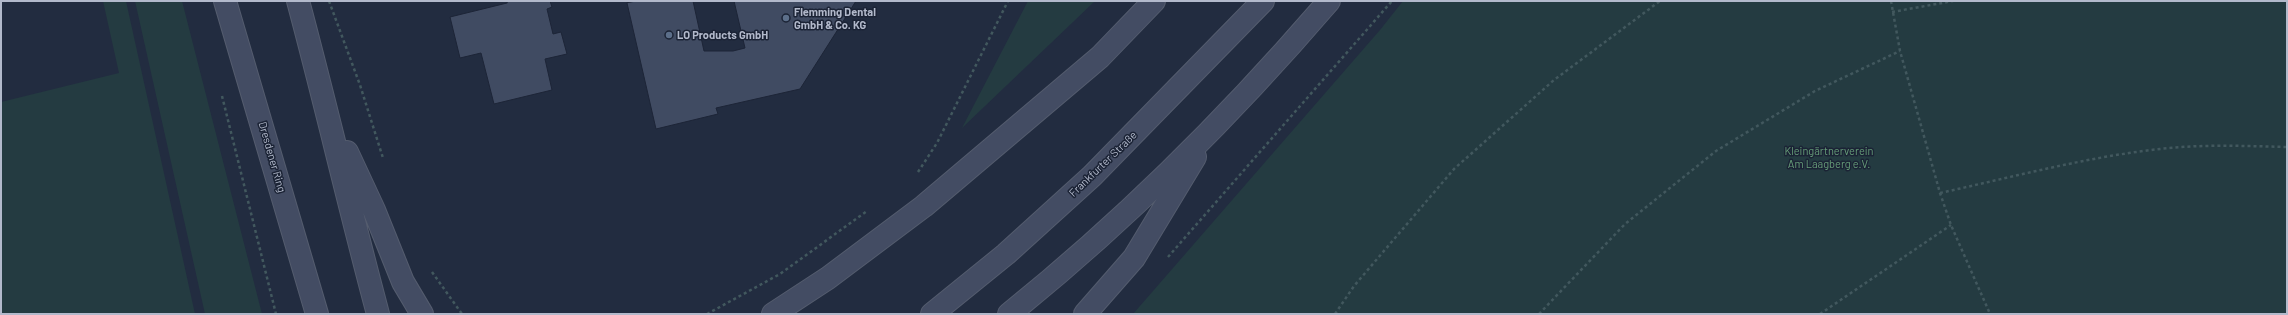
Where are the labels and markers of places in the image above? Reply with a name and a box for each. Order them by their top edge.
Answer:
place label: Flemming Dental GmbH & Co. KG [794,5,876,31]
marker: Flemming Dental GmbH & Co. KG [781,13,791,23]
place label: LO Products GmbH [677,28,768,42]
marker: LO Products GmbH [664,30,674,40]

